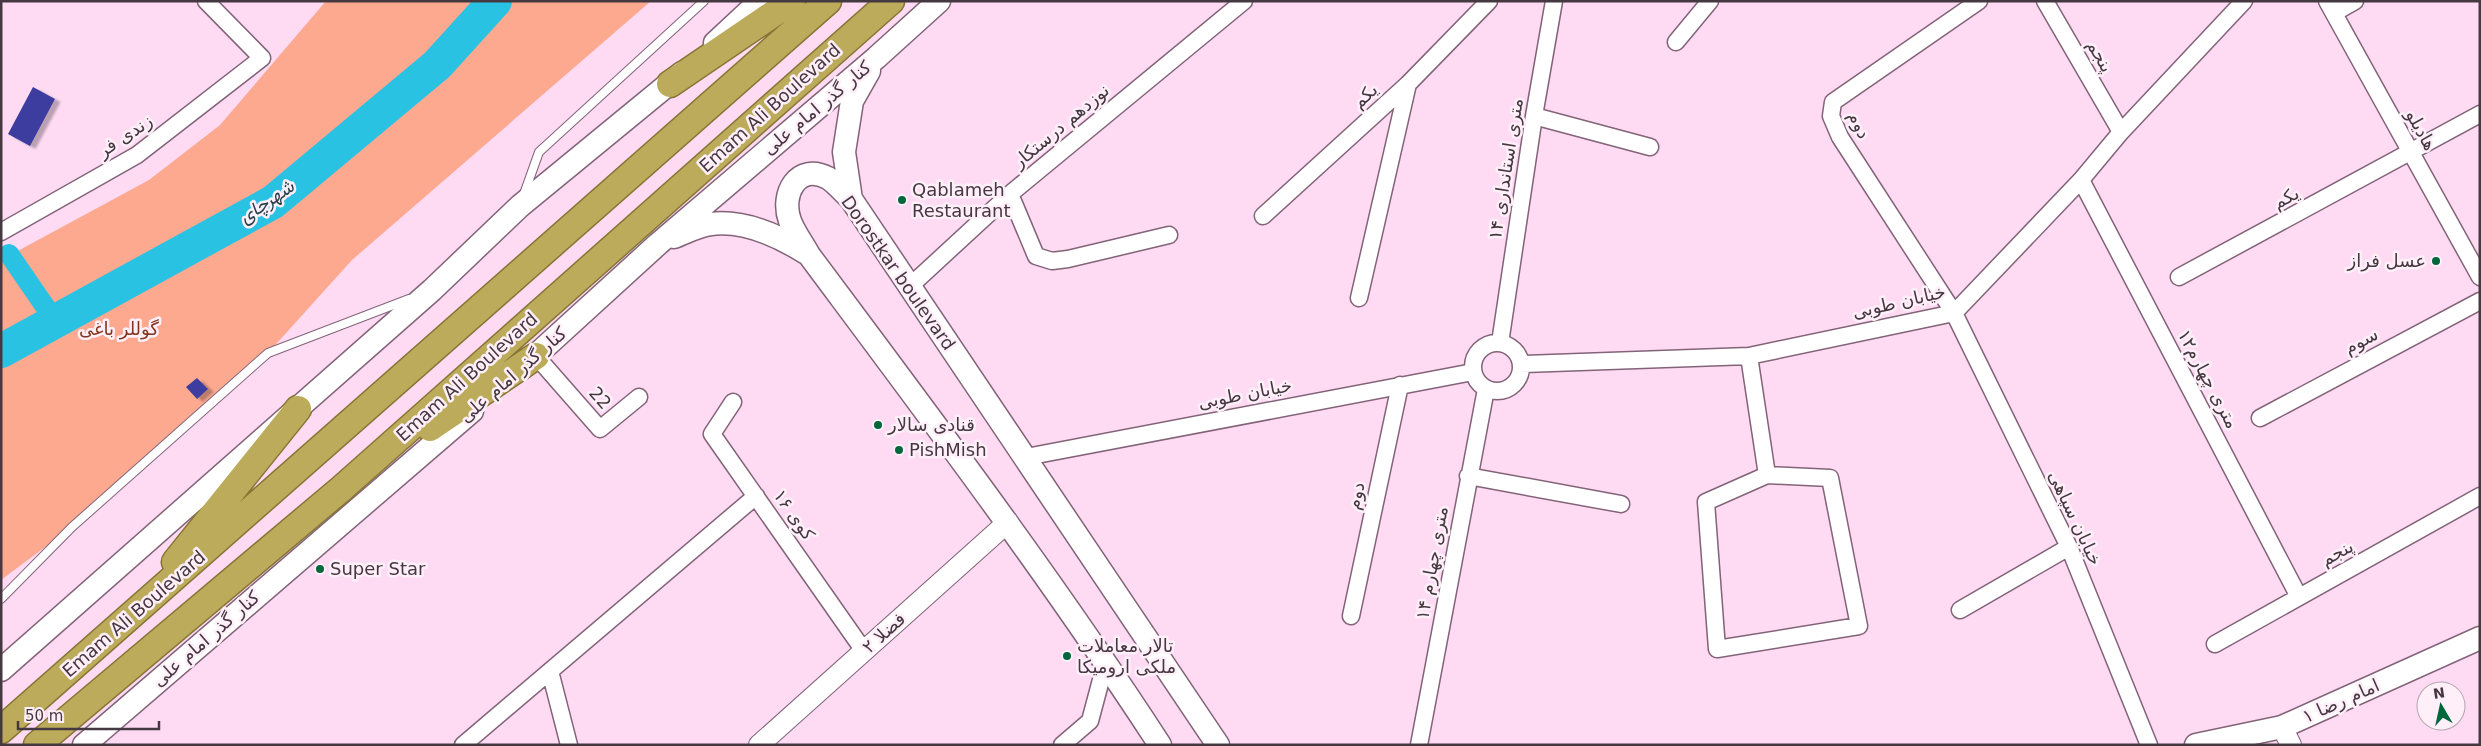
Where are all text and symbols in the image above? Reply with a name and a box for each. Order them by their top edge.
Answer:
street label: پنجم [2082,36,2118,76]
street label: Emam Ali Boulevard [695,39,844,176]
street label: کنار گذر امام علی [758,56,875,159]
street label: نوزدهم درستکار [1007,79,1114,173]
street label: یکم [1348,79,1382,113]
street label: ۱۴ متری استانداری [1484,97,1528,241]
street label: هادیلو [2400,105,2441,154]
street label: دوم [1843,108,1875,142]
street label: زندی فر [93,110,157,163]
water label: شهرچای [234,174,300,230]
place label: Qablameh Restaurant [912,179,1011,221]
street label: یکم [2269,182,2303,214]
street label: Dorostkar boulevard [837,191,960,354]
marker: Qablameh Restaurant [896,194,908,206]
place label: عسل فراز [2347,250,2426,272]
marker: عسل فراز [2430,255,2442,267]
street label: خیابان طوبی [1850,281,1948,323]
street label: Emam Ali Boulevard [392,308,541,445]
park label: گوللر باغی [79,318,159,340]
street label: کنار گذر امام علی [455,322,571,427]
street label: سوم [2340,323,2382,359]
street label: ۱۲متری چهارم [2173,326,2243,432]
street label: خیابان طوبی [1196,374,1294,414]
street label: 22 [585,382,616,413]
place label: قنادی سالار [887,414,975,435]
marker: قنادی سالار [872,419,884,431]
place label: PishMish [909,439,987,460]
marker: PishMish [893,444,905,456]
street label: خیابان سپاهی [2043,467,2107,569]
street label: دوم [1342,480,1370,512]
street label: کوی ۱۶ [769,485,820,545]
street label: ۱۴ متری چهارم [1411,505,1453,621]
street label: پنجم [2317,535,2357,571]
street label: Emam Ali Boulevard [58,546,209,681]
place label: Super Star [330,558,426,579]
marker: Super Star [314,563,326,575]
street label: کنار گذر امام علی [148,586,264,691]
street label: فضلا ۲ [858,608,909,657]
place label: تالار معاملات ملکی ارومیکا [1077,635,1176,678]
marker: تالار معاملات ملکی ارومیکا [1061,650,1073,662]
street label: امام رضا ۱ [2299,674,2382,727]
north arrow [2416,681,2466,731]
text: N [2432,684,2446,702]
scale bar [18,698,159,730]
text: 50 m [25,707,63,725]

